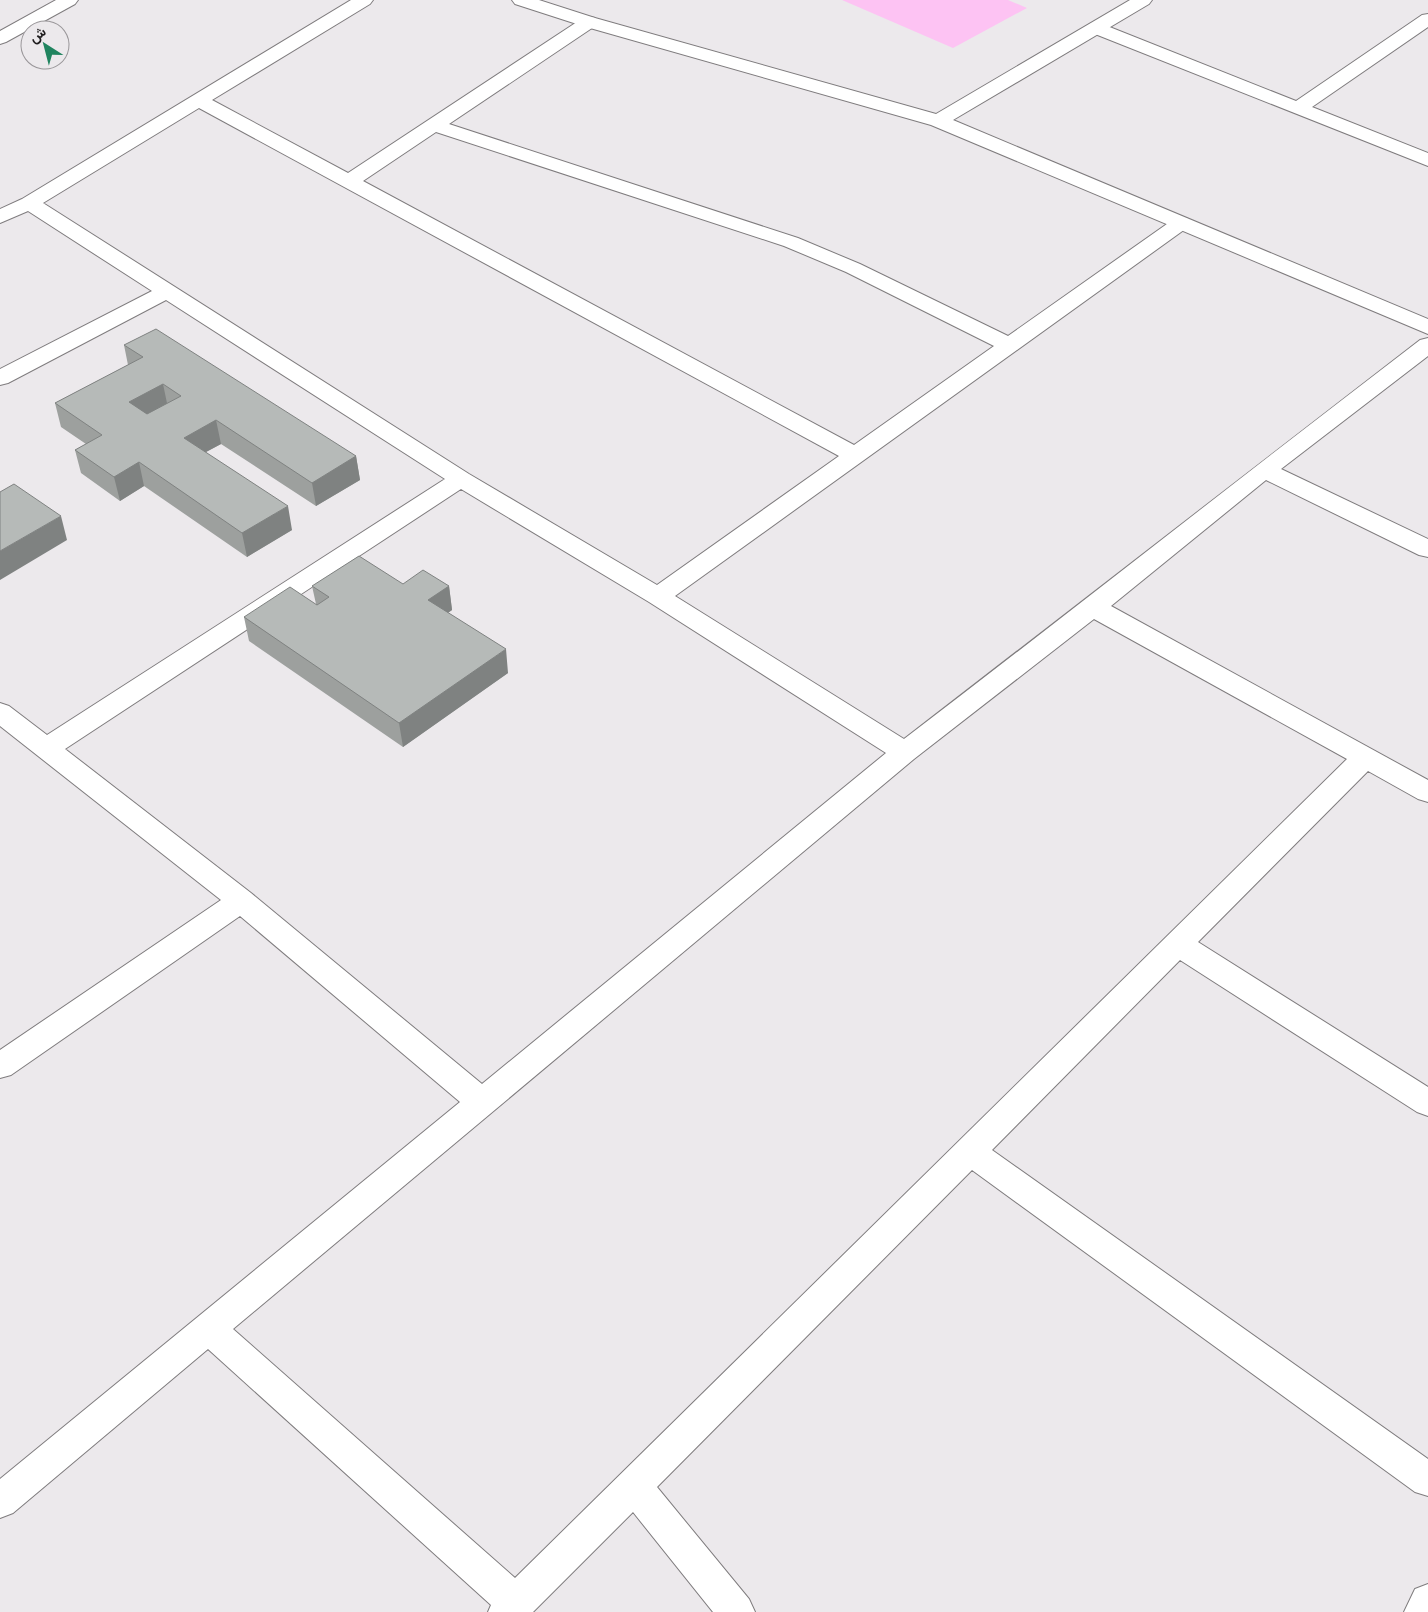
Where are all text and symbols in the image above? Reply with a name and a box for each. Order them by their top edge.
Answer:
north arrow [20,20,70,70]
text: ش [25,22,51,48]

